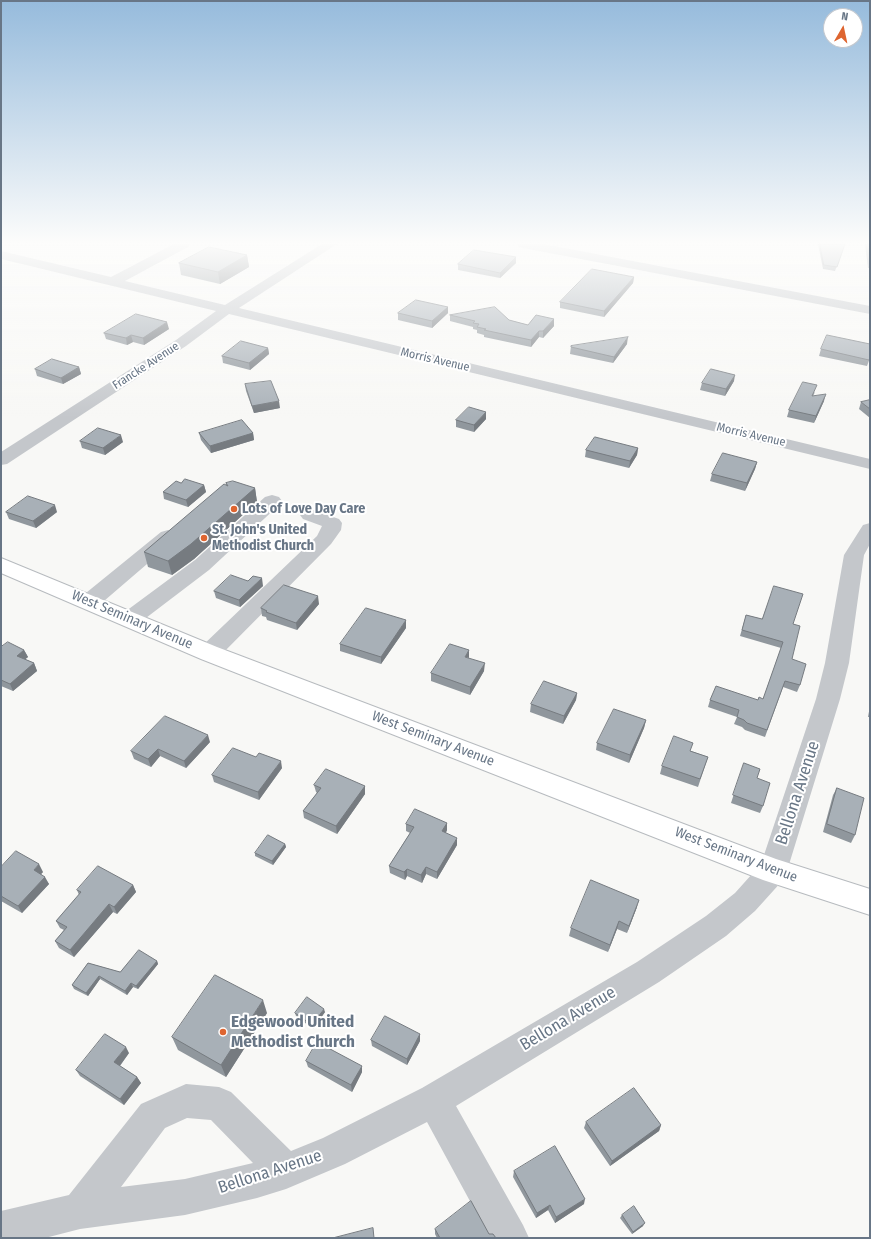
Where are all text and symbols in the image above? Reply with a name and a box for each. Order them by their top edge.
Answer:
north arrow [823,8,863,48]
text: N [841,10,849,24]
street label: Francke Avenue [110,339,182,393]
street label: Morris Avenue [399,345,471,375]
street label: Morris Avenue [715,420,787,450]
place label: Lots of Love Day Care [242,501,365,517]
marker: Lots of Love Day Care [229,504,239,514]
place label: St. John's United Methodist Church [212,522,314,554]
marker: St. John's United Methodist Church [199,533,209,543]
street label: West Seminary Avenue [69,587,195,653]
street label: West Seminary Avenue [369,708,497,770]
street label: Bellona Avenue [772,739,824,847]
street label: West Seminary Avenue [672,824,800,886]
street label: Bellona Avenue [517,982,619,1056]
place label: Edgewood United Methodist Church [231,1012,355,1052]
marker: Edgewood United Methodist Church [218,1027,228,1037]
street label: Bellona Avenue [216,1146,324,1198]

